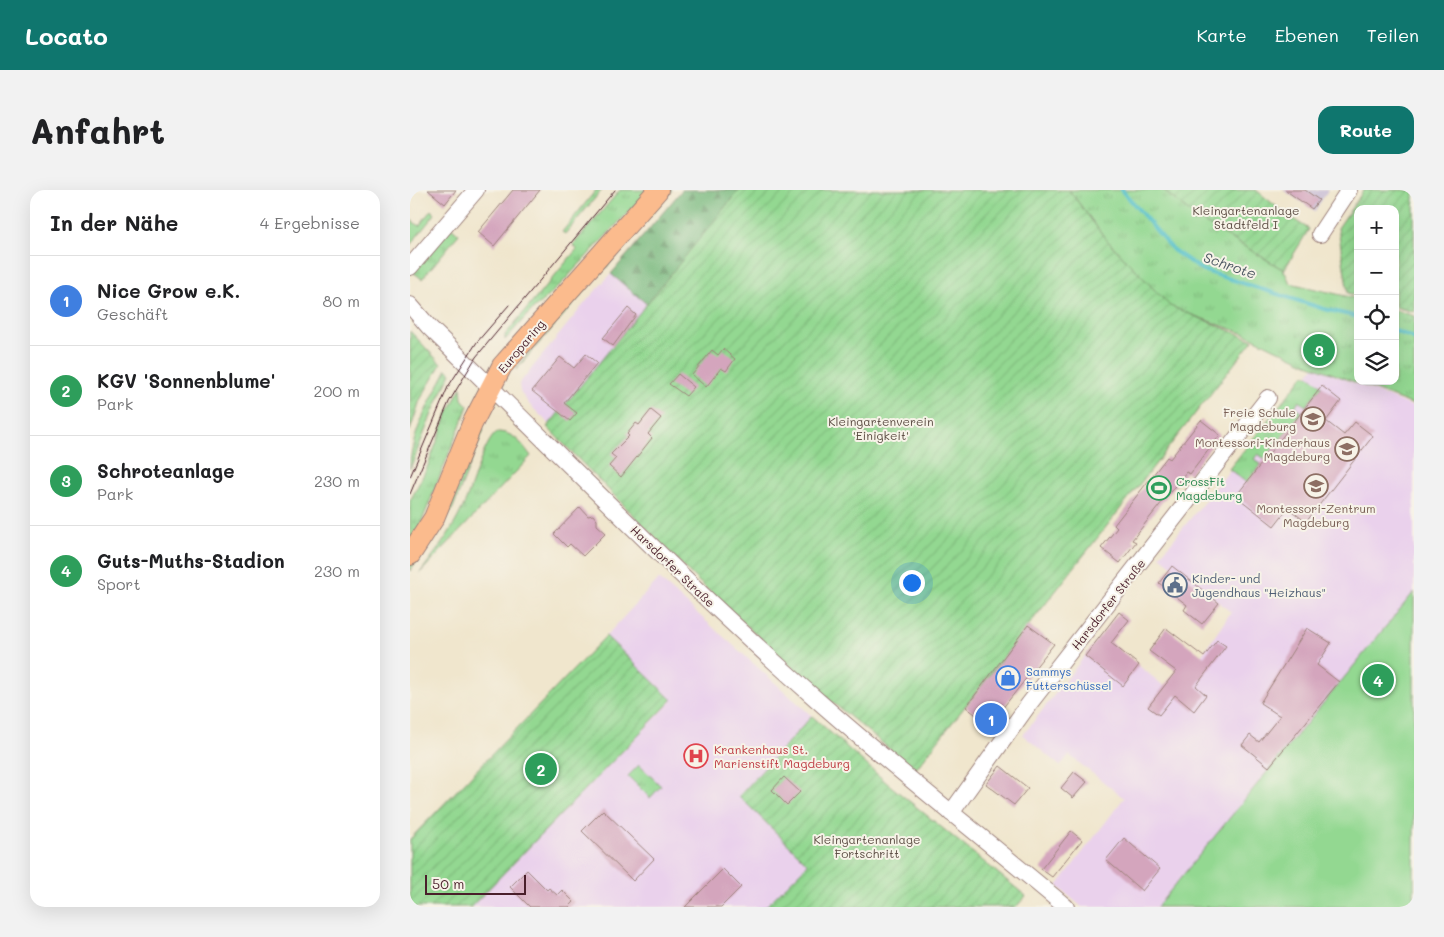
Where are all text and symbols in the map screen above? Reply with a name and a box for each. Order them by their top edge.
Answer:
text: Locato [25,20,108,51]
text: Karte [1196,23,1247,47]
text: Ebenen [1275,23,1339,47]
text: Teilen [1367,23,1419,47]
button: Route [1318,106,1414,154]
text: Anfahrt [30,107,165,153]
park label: Kleingartenanlage Stadtfeld I [1193,202,1299,232]
map controls [1354,205,1399,385]
button: + [1354,205,1399,250]
text: In der Nähe [50,209,178,236]
text: 4 Ergebnisse [260,212,360,233]
water label: Schrote [1201,247,1259,283]
button: − [1354,250,1399,295]
text: Nice Grow e.K. [97,278,240,303]
text: 1 [62,290,70,311]
text: 80 m [323,290,360,311]
button: locate [1354,295,1399,340]
text: Geschäft [97,303,168,324]
street label: Europaring [494,316,548,376]
pin: 3 [1303,331,1335,369]
button: layers [1354,340,1399,385]
text: KGV 'Sonnenblume' [97,368,276,393]
text: 2 [62,380,70,401]
text: 200 m [313,380,360,401]
text: Park [97,393,133,414]
place label: Freie Schule Magdeburg [1223,404,1296,434]
school or university icon: Freie Schule Magdeburg [1300,406,1326,432]
park label: Kleingartenverein 'Einigkeit' [828,413,934,443]
place label: Montessori-Kinderhaus Magdeburg [1195,434,1330,464]
school or university icon: Montessori-Kinderhaus Magdeburg [1334,436,1360,462]
text: Schroteanlage [97,458,235,483]
text: 3 [61,470,71,491]
text: 230 m [314,470,360,491]
place label: CrossFit Magdeburg [1176,473,1242,503]
school or university icon: Montessori-Zentrum Magdeburg [1303,473,1329,499]
sports icon: CrossFit Magdeburg [1146,475,1172,501]
text: Park [97,483,133,504]
place label: Montessori-Zentrum Magdeburg [1256,500,1376,530]
street label: Harsdorfer Straße [627,522,719,610]
text: Guts-Muths-Stadion [97,548,285,573]
street label: Harsdorfer Straße [1067,555,1149,653]
text: 4 [61,560,71,581]
text: 230 m [314,560,360,581]
your location [899,570,925,596]
place label: Kinder- und Jugendhaus "Heizhaus" [1192,570,1326,600]
public building icon: Kinder- und Jugendhaus "Heizhaus" [1162,572,1188,598]
text: Sport [97,573,140,594]
pin: 4 [1362,661,1394,699]
place label: Sammys Futterschüssel [1026,663,1112,693]
shop icon: Sammys Futterschüssel [995,665,1021,691]
pin: 1 [975,700,1007,738]
place label: Krankenhaus St. Marienstift Magdeburg [714,741,850,771]
hospital icon: Krankenhaus St. Marienstift Magdeburg [683,743,709,769]
pin: 2 [525,750,557,788]
park label: Kleingartenanlage Fortschritt [814,831,920,861]
scale bar [425,872,526,895]
text: 50 m [432,874,464,893]

